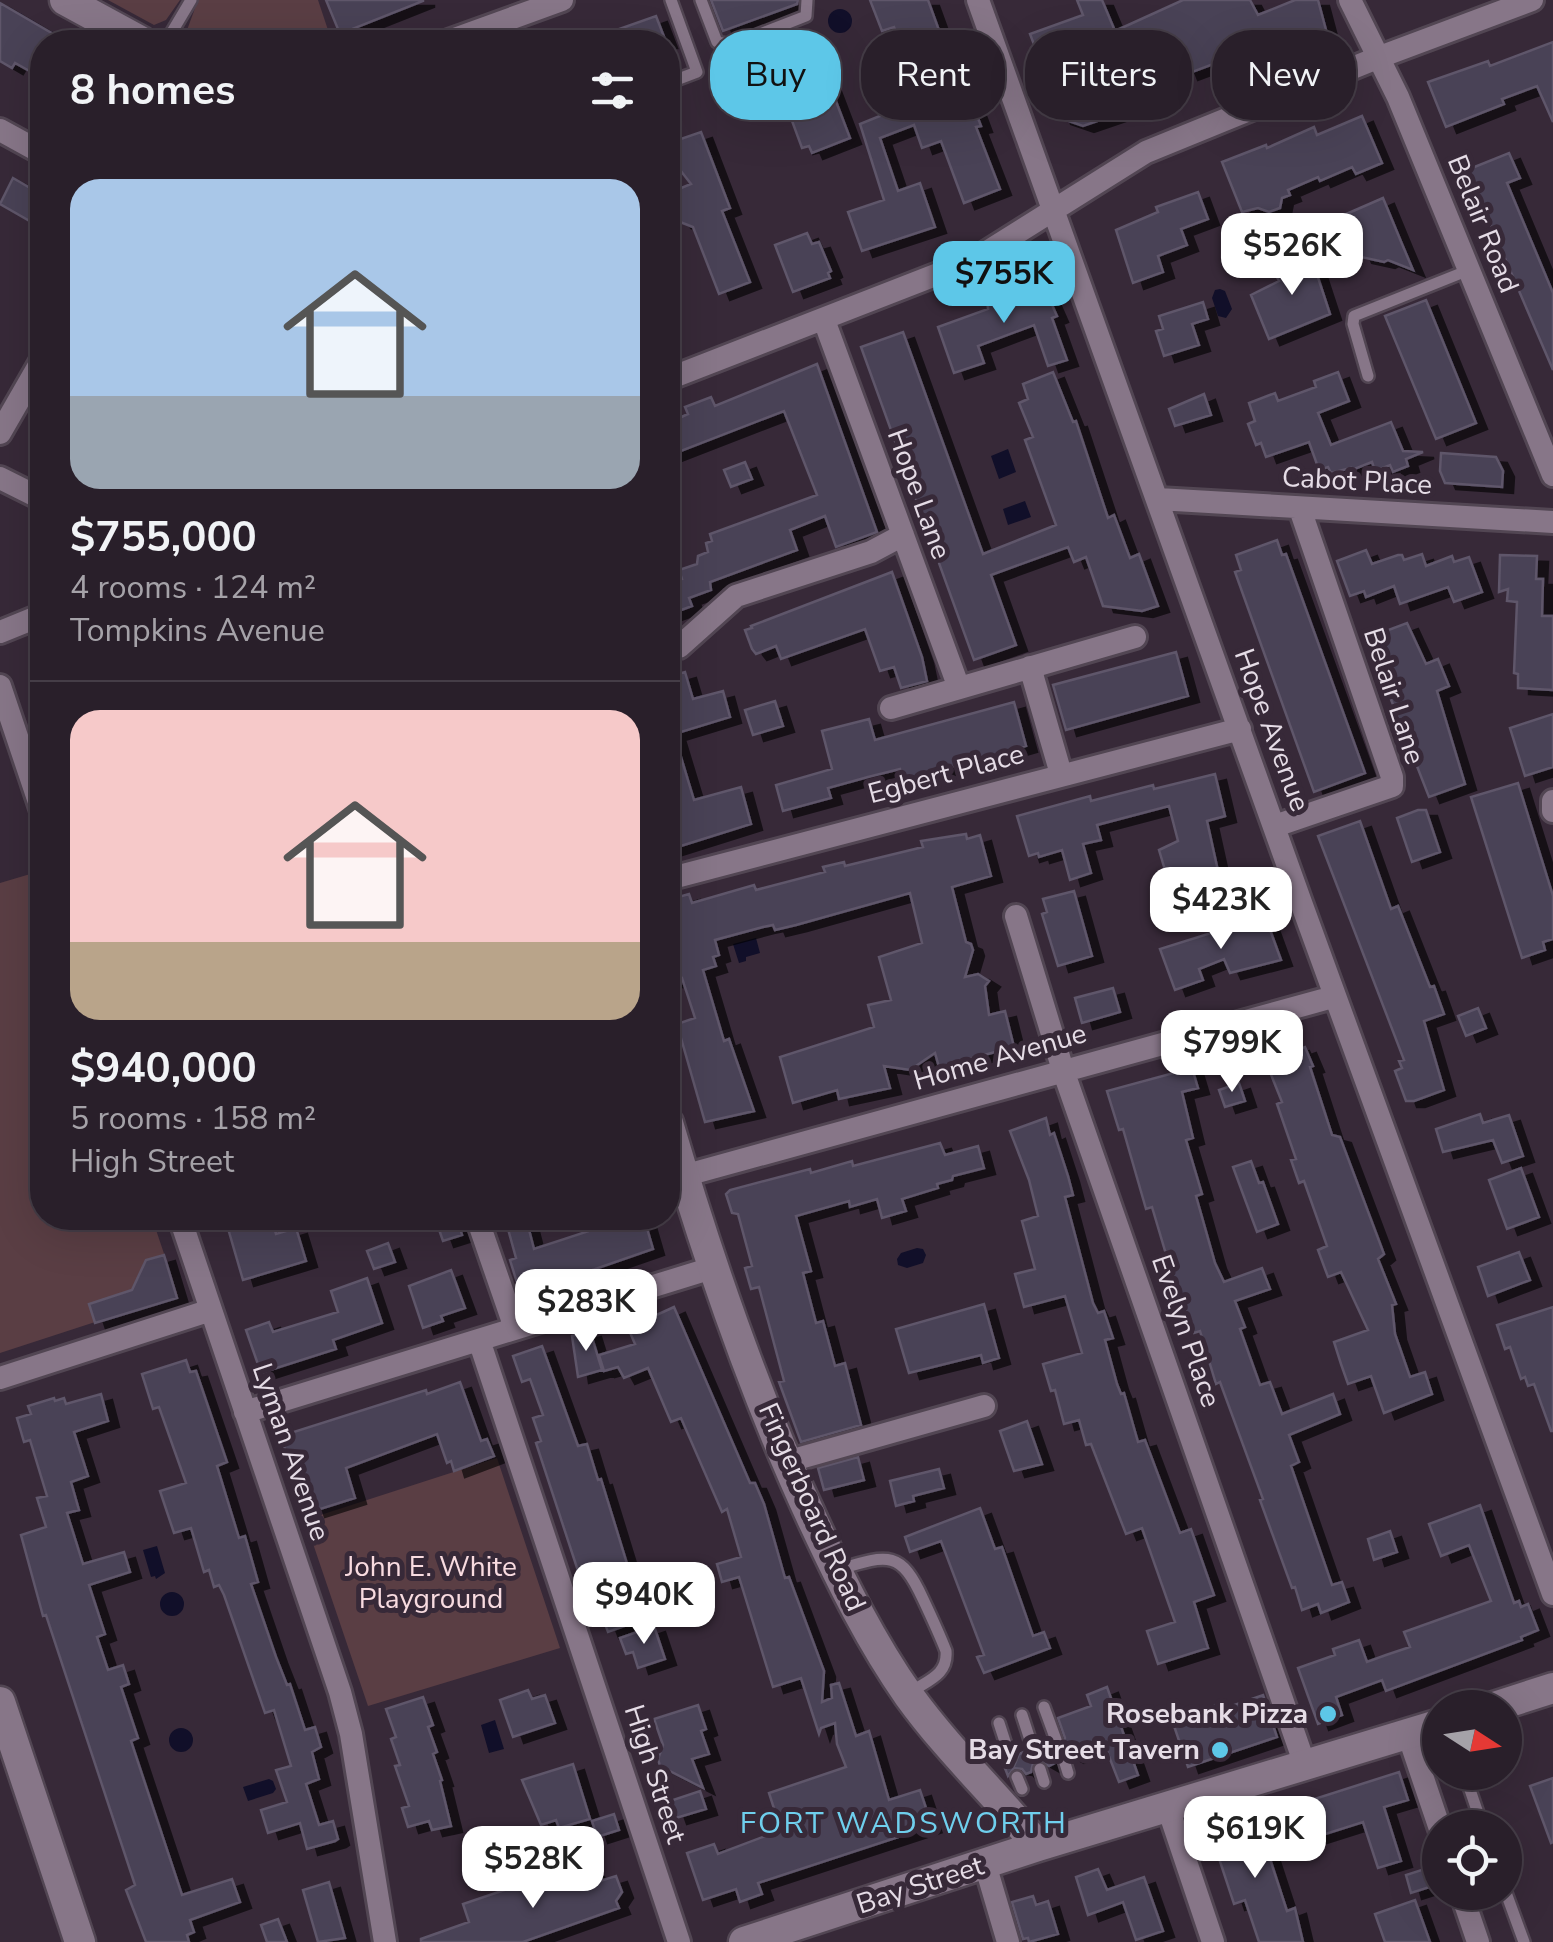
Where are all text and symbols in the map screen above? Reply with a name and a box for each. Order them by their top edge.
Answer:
chip: Buy [710,30,841,120]
chip: Rent [861,30,1005,120]
chip: Filters [1025,30,1192,120]
chip: New [1212,30,1356,120]
text: 8 homes [70,62,235,119]
icon: filters [585,63,640,118]
street label: Belair Road [1438,149,1528,299]
pin: $526K [1222,213,1362,298]
text: $526K [1243,224,1341,267]
pin: $755K [934,241,1074,326]
icon: home [265,244,445,424]
text: $755K [955,252,1053,295]
street label: Hope Lane [878,424,960,564]
street label: Cabot Place [1281,458,1433,504]
text: $755,000 [70,509,257,566]
text: 4 rooms · 124 m² [70,566,316,609]
text: Tompkins Avenue [70,609,325,652]
street label: Belair Lane [1354,623,1434,769]
street label: Hope Avenue [1225,643,1319,817]
street label: Egbert Place [864,735,1028,813]
icon: home [265,775,445,955]
pin: $423K [1151,867,1291,952]
text: $423K [1172,878,1270,921]
pin: $799K [1162,1010,1302,1095]
street label: Home Avenue [909,1014,1091,1100]
text: $799K [1183,1021,1281,1064]
text: $940,000 [70,1040,257,1097]
text: 5 rooms · 158 m² [70,1097,316,1140]
text: High Street [70,1140,234,1183]
street label: Evelyn Place [1142,1250,1230,1412]
pin: $283K [516,1269,656,1354]
text: $283K [537,1280,635,1323]
street label: Lyman Avenue [243,1358,339,1546]
street label: Fingerboard Road [749,1397,875,1617]
park label: John E. White Playground [344,1548,517,1618]
pin: $940K [574,1562,714,1647]
text: $940K [595,1573,693,1616]
north arrow [1422,1690,1522,1790]
map controls [1422,1690,1522,1910]
place label: Rosebank Pizza [1106,1695,1308,1733]
street label: High Street [615,1700,695,1848]
marker: Rosebank Pizza [1317,1703,1339,1725]
place label: Bay Street Tavern [968,1731,1200,1769]
marker: Bay Street Tavern [1209,1739,1231,1761]
pin: $619K [1185,1796,1325,1881]
district label: FORT WADSWORTH [740,1803,1068,1844]
text: $619K [1206,1807,1304,1850]
button: locate [1422,1810,1522,1910]
pin: $528K [463,1826,603,1911]
text: $528K [484,1837,582,1880]
street label: Bay Street [852,1847,989,1923]

